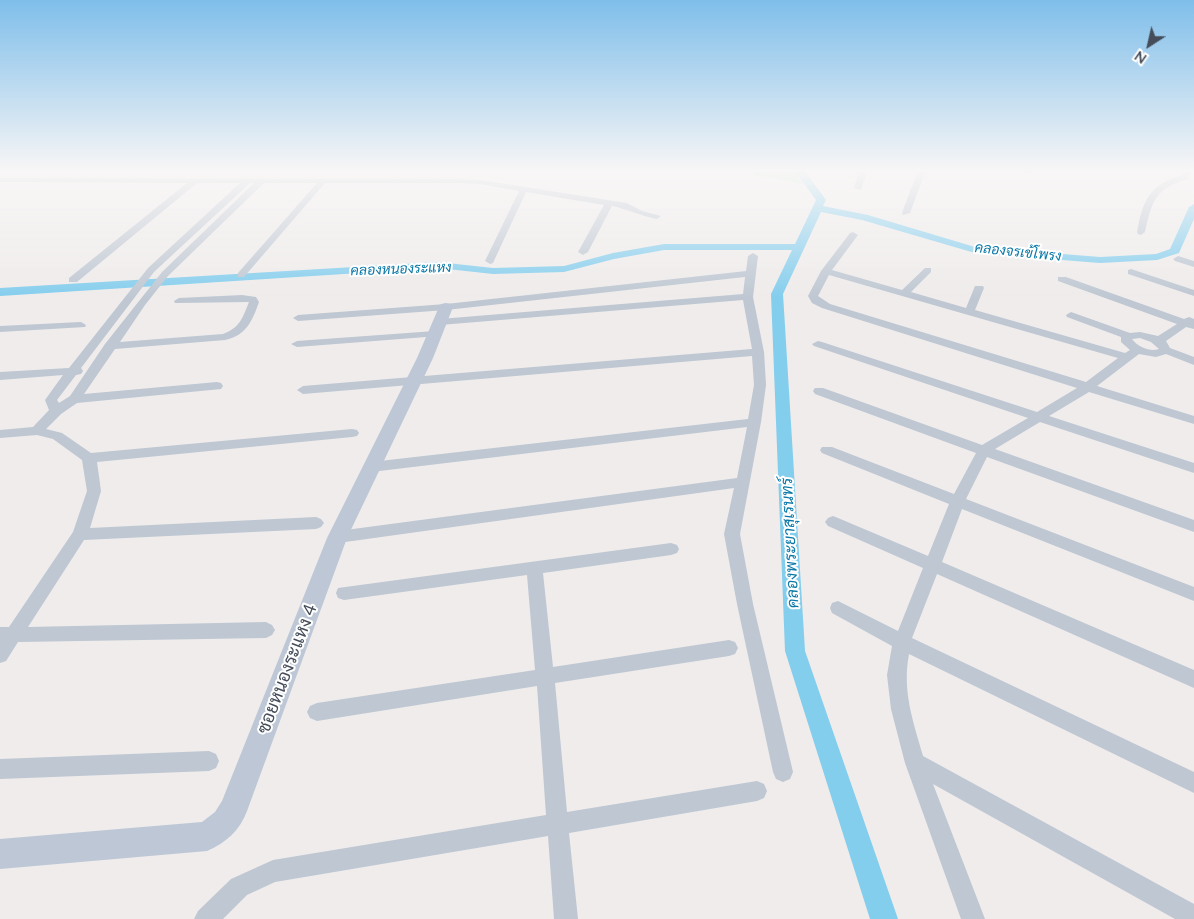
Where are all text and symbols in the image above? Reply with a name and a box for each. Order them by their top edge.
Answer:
north arrow [1124,20,1174,70]
text: N [1131,48,1149,68]
water label: คลองจรเข้โพรง [974,239,1062,265]
water label: คลองหนองระแหง [350,259,452,279]
water label: คลองพระยาสุเรนทร์ [777,477,803,609]
street label: ซอยหนองระแหง 4 [252,601,322,737]

